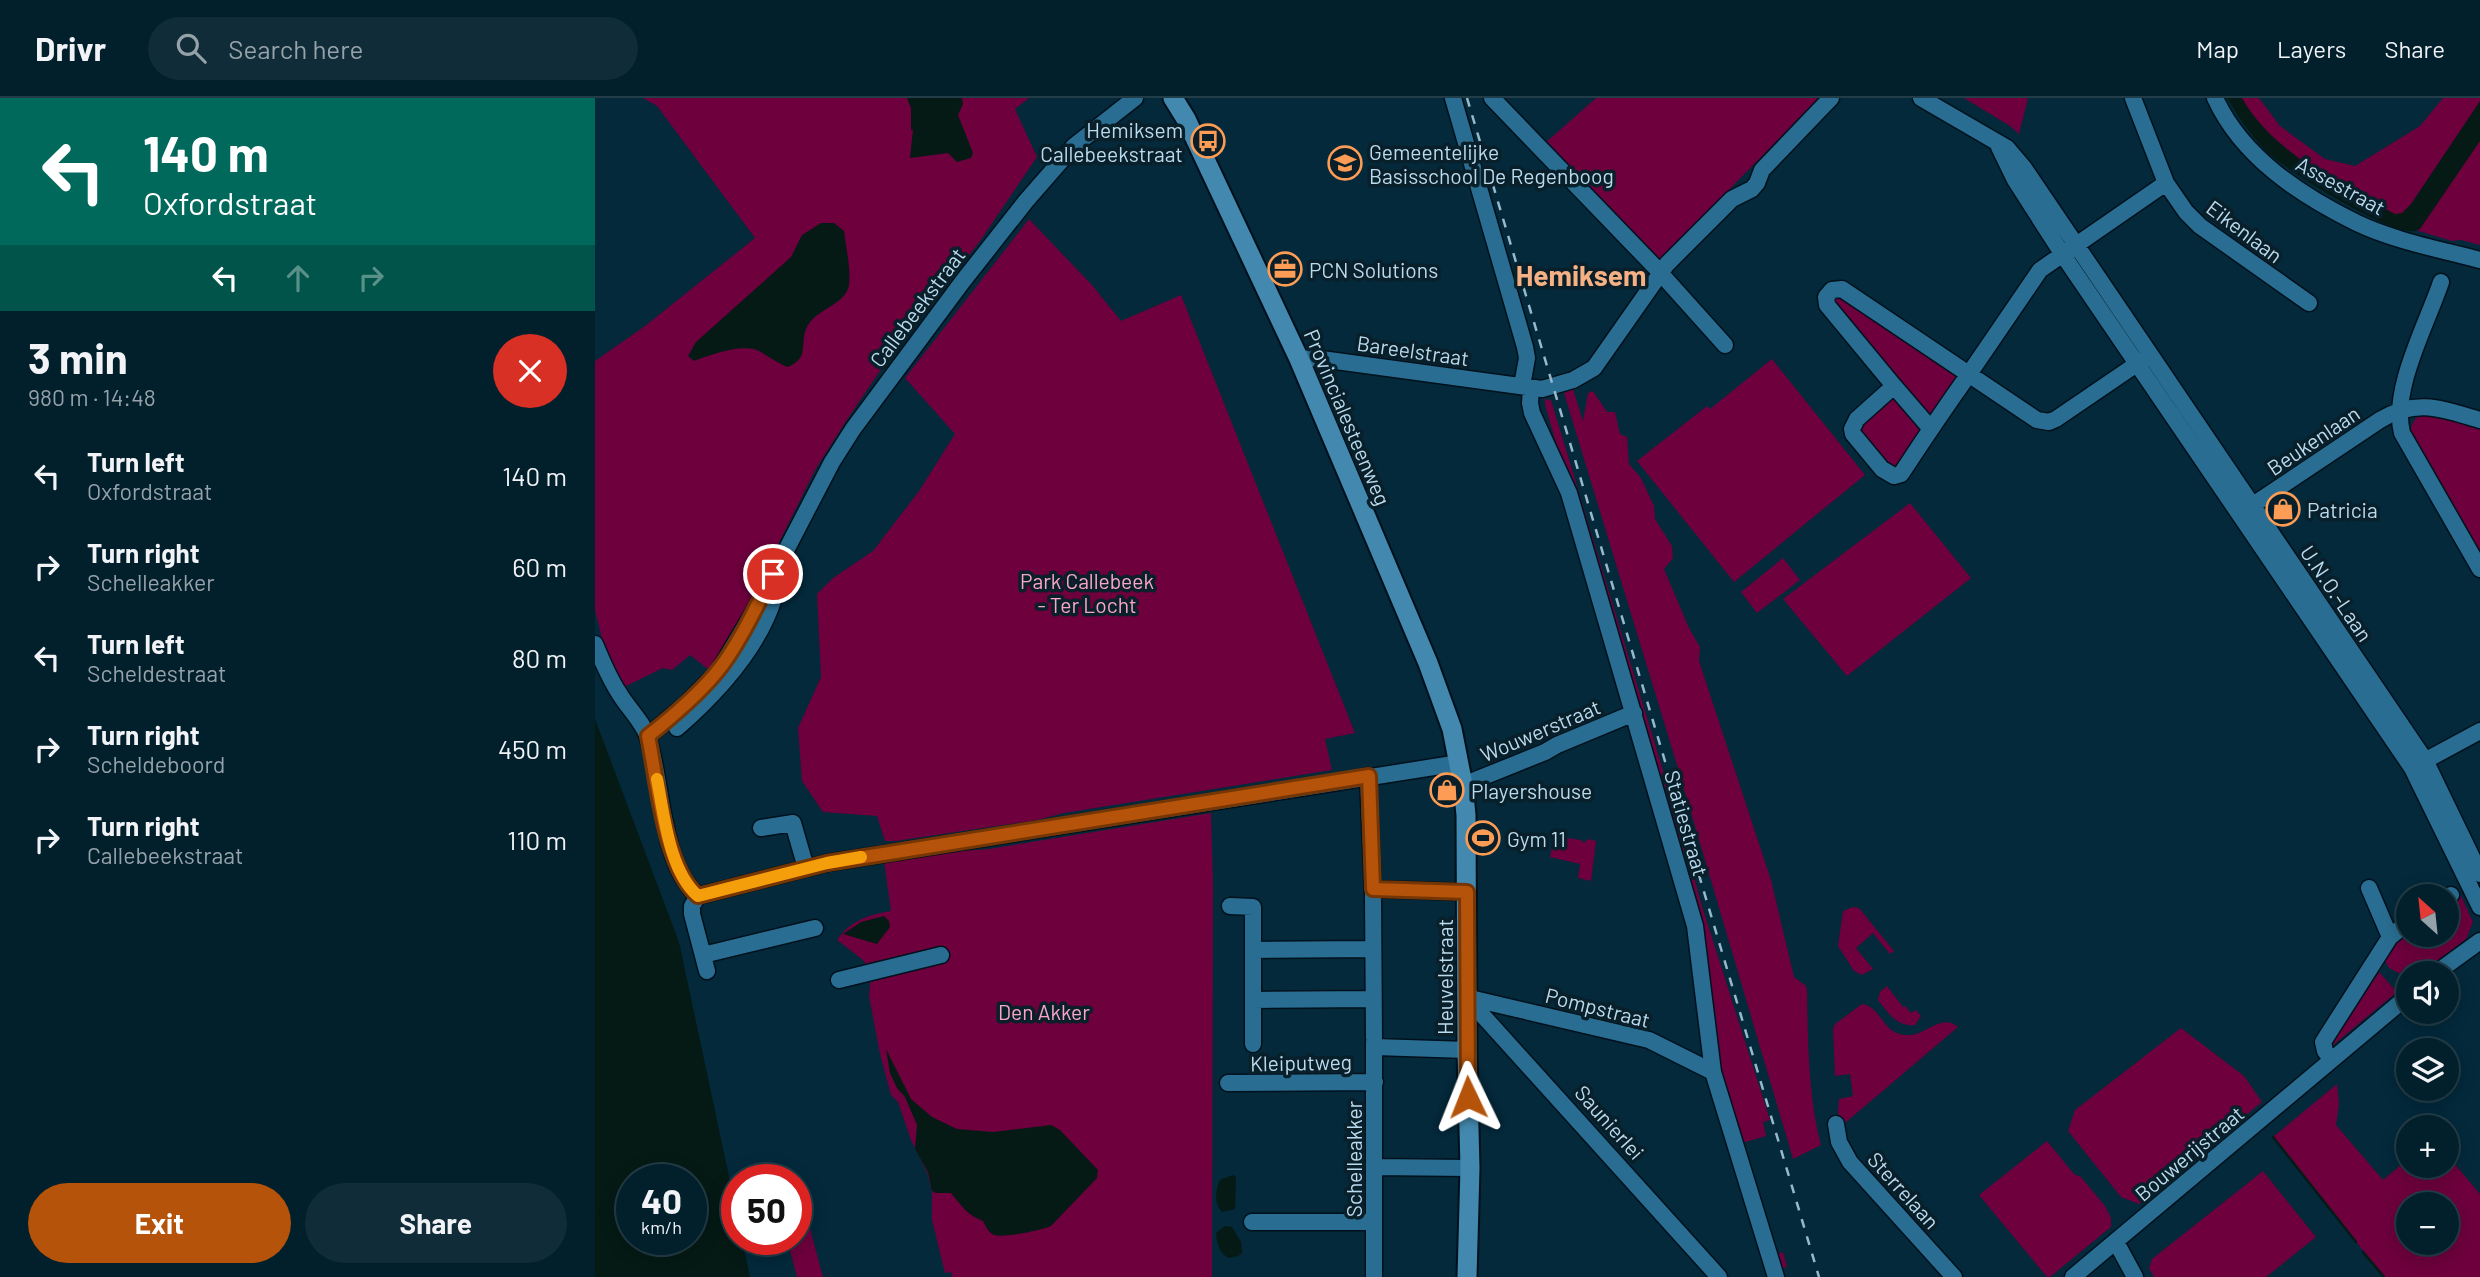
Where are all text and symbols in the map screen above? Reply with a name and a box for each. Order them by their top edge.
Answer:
search box [148,17,638,80]
text: Drivr [35,28,106,68]
icon: search [172,29,210,67]
text: Search here [228,33,363,64]
text: Map [2196,34,2239,63]
text: Layers [2277,34,2346,63]
text: Share [2384,34,2445,63]
place label: Hemiksem Callebeekstraat [1040,117,1183,166]
bus stop icon: Hemiksem Callebeekstraat [1189,122,1227,160]
text: 140 m [143,123,269,182]
icon: left [28,126,119,217]
place label: Gemeentelijke Basisschool De Regenboog [1369,139,1614,188]
school or university icon: Gemeentelijke Basisschool De Regenboog [1326,144,1364,182]
street label: Assestraat [2292,150,2390,220]
text: Oxfordstraat [143,183,317,221]
street label: Eikenlaan [2202,194,2288,268]
street label: Callebeekstraat [864,242,970,372]
office icon: PCN Solutions [1266,250,1304,288]
place label: PCN Solutions [1309,257,1438,282]
district label: Hemiksem [1516,258,1646,292]
icon: left [206,259,244,297]
icon: ahead [279,259,317,297]
icon: right [352,259,390,297]
street label: Provincialesteenweg [1300,325,1396,509]
street label: Bareelstraat [1355,330,1471,370]
text: 3 min [28,332,128,382]
button: close [493,334,567,408]
text: 980 m · 14:48 [28,383,156,411]
street label: Beukenlaan [2262,400,2364,480]
text: Turn left [87,446,185,477]
icon: left [28,457,66,495]
text: 140 m [502,460,567,491]
text: Oxfordstraat [87,477,212,505]
shop icon: Patricia [2264,490,2302,528]
place label: Patricia [2307,497,2378,522]
text: Turn right [87,537,200,568]
street label: U.N.O.-Laan [2296,540,2378,646]
pin [743,544,803,604]
icon: right [28,548,66,586]
text: 60 m [512,551,567,582]
icon: arrive [754,555,792,593]
text: Schelleakker [87,568,215,596]
park label: Park Callebeek - Ter Locht [1020,568,1154,617]
text: Turn left [87,628,185,659]
icon: left [28,639,66,677]
text: 80 m [512,642,567,673]
text: Scheldestraat [87,659,226,687]
street label: Wouwerstraat [1476,693,1604,767]
text: Turn right [87,719,200,750]
icon: right [28,730,66,768]
text: 450 m [498,733,567,764]
text: Scheldeboord [87,750,225,778]
street label: Statiestraat [1660,767,1714,879]
shop icon: Playershouse [1428,771,1466,809]
place label: Playershouse [1471,778,1592,803]
text: Turn right [87,810,200,841]
sports icon: Gym 11 [1464,819,1502,857]
icon: right [28,821,66,859]
text: 110 m [507,824,567,855]
place label: Gym 11 [1507,826,1566,851]
text: Callebeekstraat [87,841,243,869]
north arrow [2396,884,2459,947]
map controls [2396,884,2459,1255]
street label: Heuvelstraat [1432,919,1457,1035]
button: sound [2396,961,2459,1024]
street label: Pompstraat [1543,982,1653,1032]
park label: Den Akker [998,999,1090,1024]
button: layers [2396,1038,2459,1101]
street label: Kleiputweg [1250,1049,1352,1075]
position arrow [1431,1060,1505,1134]
street label: Saunierlei [1570,1080,1650,1164]
street label: Schelleakker [1341,1100,1366,1217]
street label: Bouwerijstraat [2130,1100,2248,1206]
button: + [2396,1115,2459,1178]
street label: Sterrelaan [1863,1146,1945,1234]
speed limit sign: 50 [721,1164,812,1255]
text: 40 [641,1179,682,1221]
button: Exit [28,1183,291,1263]
button: Share [305,1183,567,1263]
button: − [2396,1192,2459,1255]
text: km/h [641,1216,682,1238]

